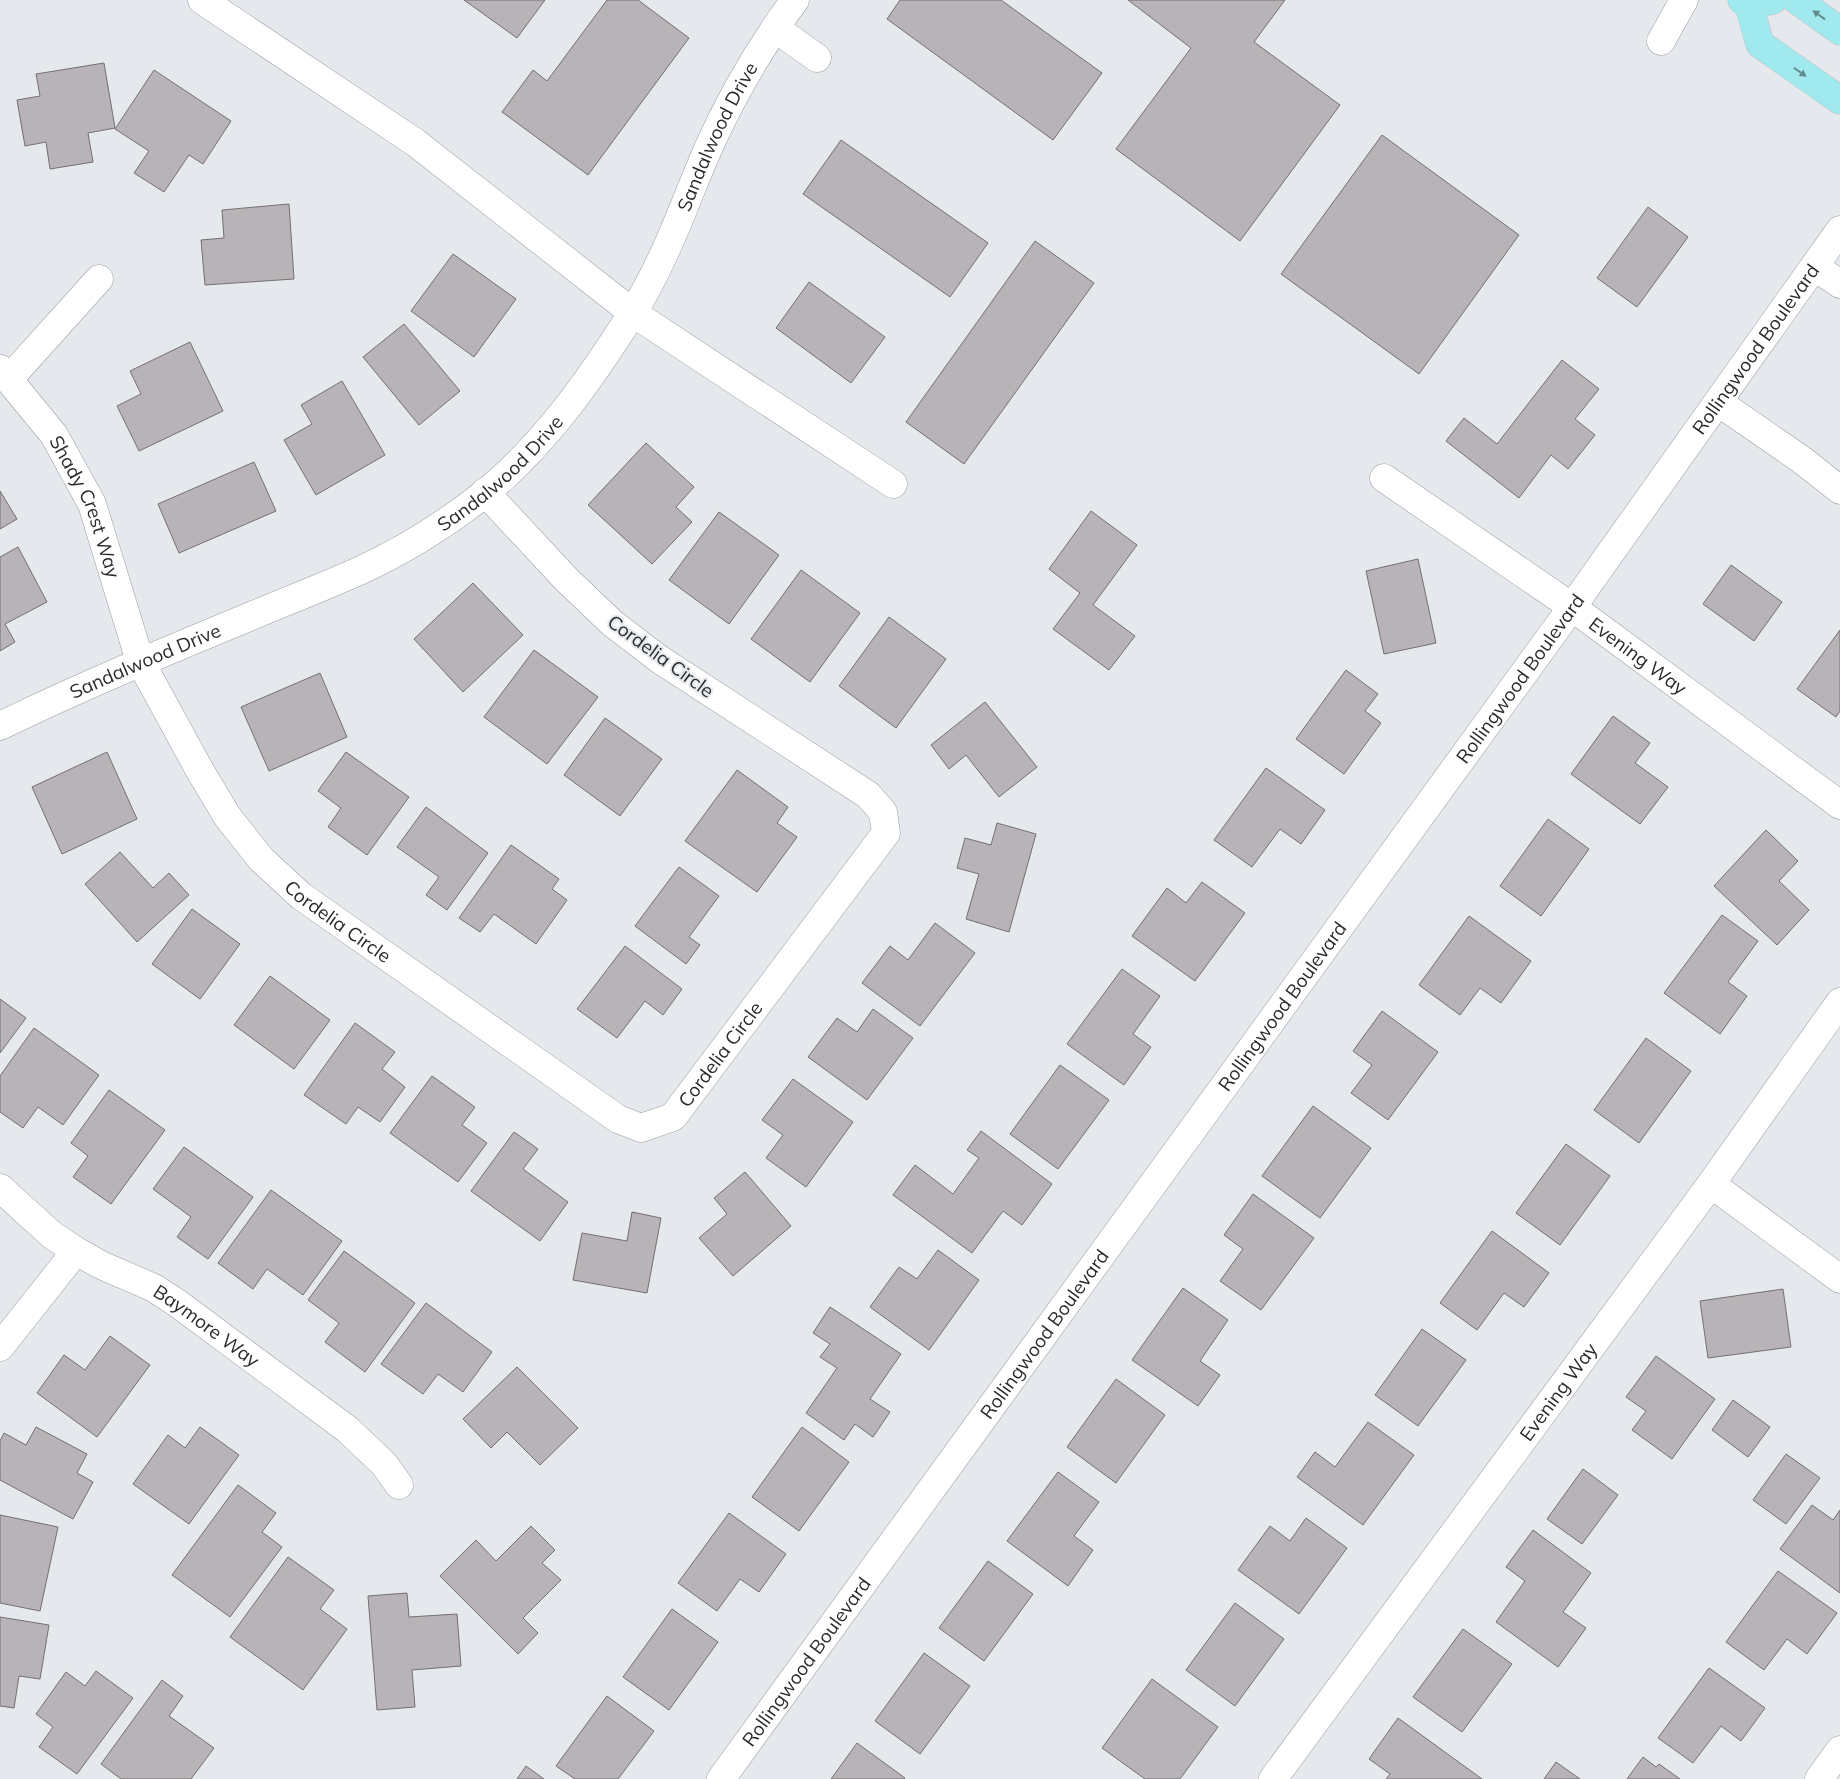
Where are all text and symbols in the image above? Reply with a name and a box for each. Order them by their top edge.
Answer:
one-way arrow [1812,10,1826,20]
street label: Sandalwood Drive [672,58,763,215]
one-way arrow [1793,67,1807,77]
street label: Rollingwood Boulevard [1687,259,1824,439]
street label: Sandalwood Drive [433,410,568,536]
street label: Shady Crest Way [44,431,126,581]
street label: Rollingwood Boulevard [1451,589,1590,768]
street label: Cordelia Circle [603,609,719,703]
street label: Evening Way [1584,612,1692,700]
street label: Sandalwood Drive [66,618,224,704]
street label: Cordelia Circle [280,875,396,968]
street label: Rollingwood Boulevard [1213,917,1352,1096]
street label: Cordelia Circle [673,997,767,1112]
street label: Rollingwood Boulevard [975,1245,1114,1423]
street label: Baymore Way [149,1279,264,1372]
street label: Evening Way [1514,1338,1602,1445]
street label: Rollingwood Boulevard [737,1572,876,1751]

